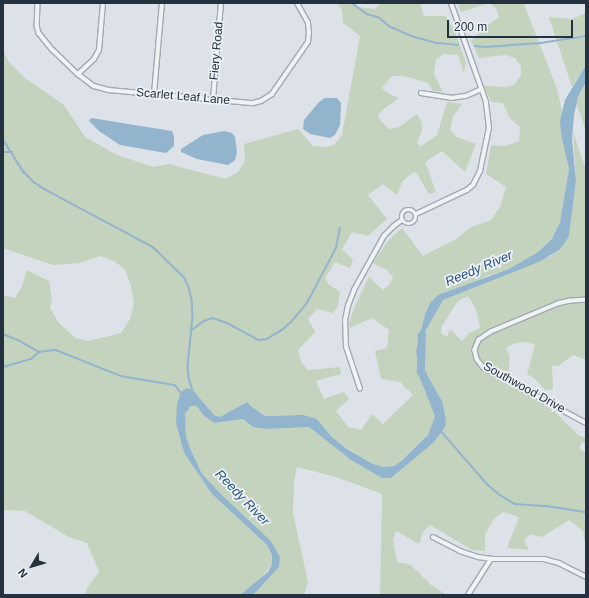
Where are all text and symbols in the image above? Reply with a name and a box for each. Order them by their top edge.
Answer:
scale bar [449,12,575,38]
text: 200 m [454,20,487,34]
street label: Fiery Road [207,21,227,81]
street label: Scarlet Leaf Lane [136,86,230,108]
water label: Reedy River [443,248,515,290]
street label: Southwood Drive [481,360,567,416]
water label: Reedy River [212,467,272,529]
north arrow [12,546,52,586]
text: N [15,567,30,580]

